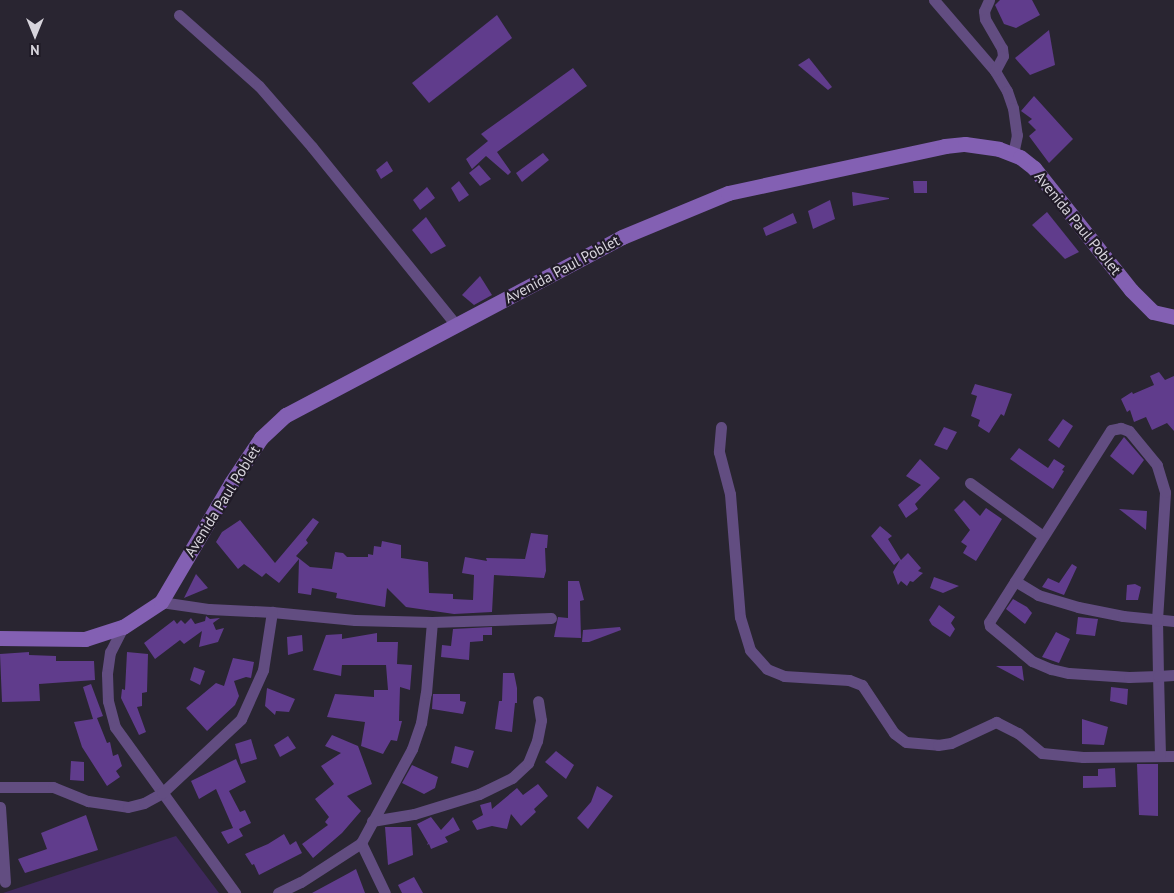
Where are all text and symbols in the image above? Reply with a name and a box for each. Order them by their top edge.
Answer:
north arrow [10,10,60,60]
text: N [30,41,40,59]
street label: Avenida Paul Poblet [1031,168,1125,278]
street label: Avenida Paul Poblet [501,231,623,307]
street label: Avenida Paul Poblet [181,442,263,560]

